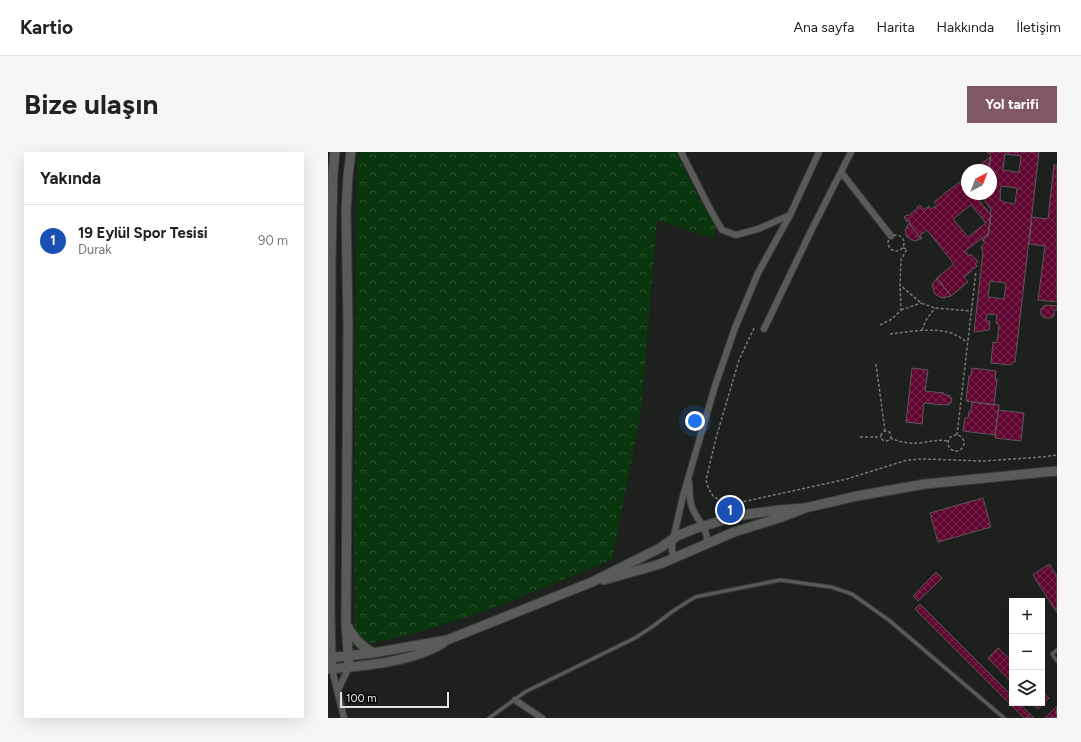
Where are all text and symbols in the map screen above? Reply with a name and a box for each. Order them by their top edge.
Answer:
text: Kartio [20,16,73,39]
text: Ana sayfa [793,19,855,36]
text: Harita [877,19,915,36]
text: Hakkında [937,19,994,36]
text: İletişim [1016,19,1061,36]
button: Yol tarifi [967,86,1057,123]
text: Bize ulaşın [24,87,158,121]
north arrow [961,164,997,200]
text: Yakında [40,168,101,188]
text: 19 Eylül Spor Tesisi [78,224,208,242]
text: 1 [50,233,56,248]
text: 90 m [258,233,288,248]
text: Durak [78,242,112,257]
your location [685,411,705,431]
pin: 1 [717,495,743,525]
map controls [1009,598,1045,706]
button: + [1009,598,1045,634]
button: − [1009,634,1045,670]
button: layers [1009,670,1045,706]
scale bar [340,690,449,709]
text: 100 m [346,692,377,705]

